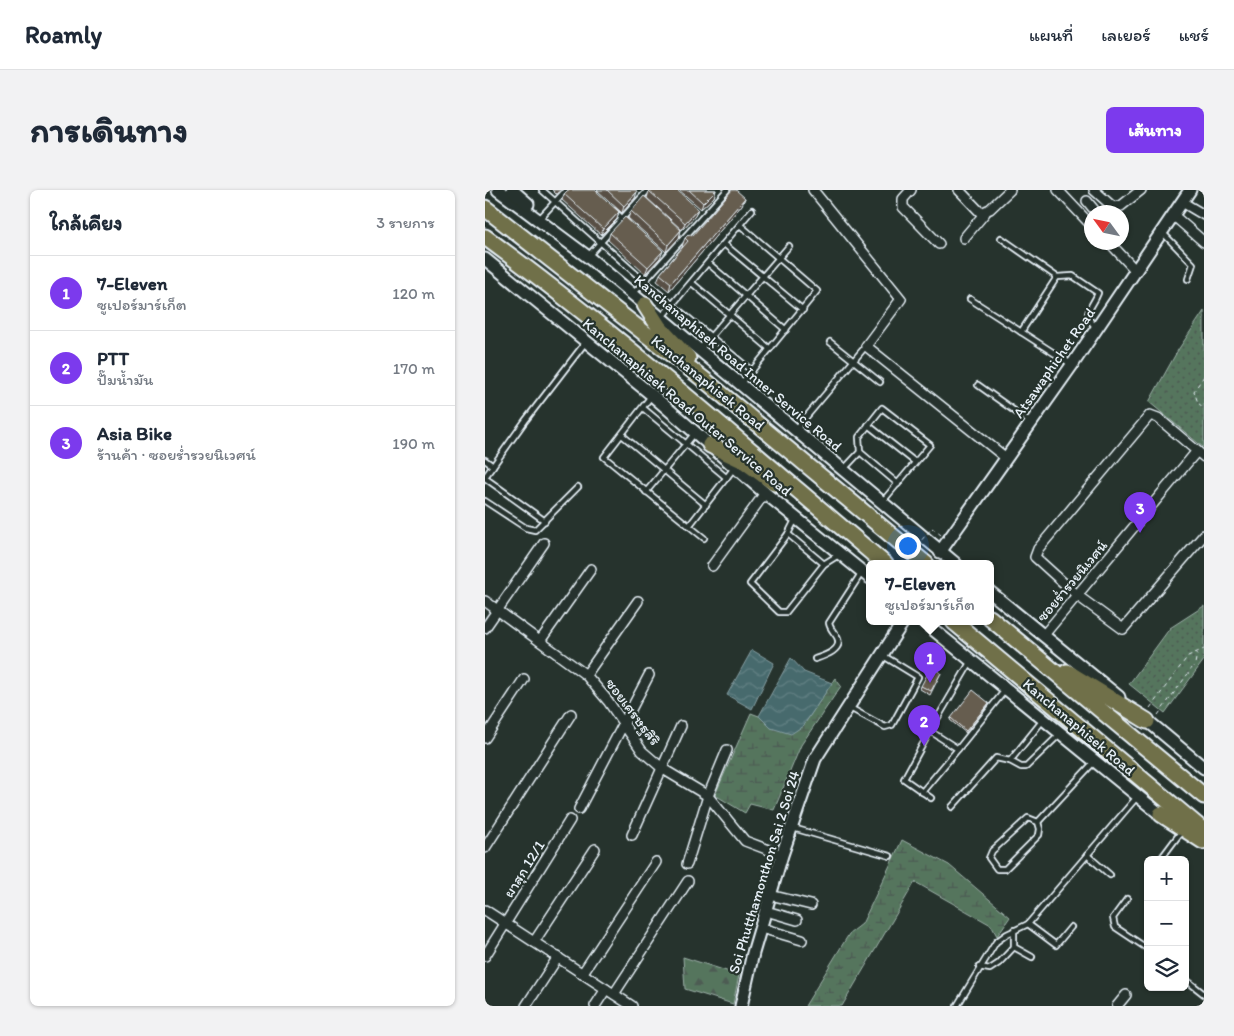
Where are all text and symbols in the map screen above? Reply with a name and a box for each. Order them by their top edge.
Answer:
text: Roamly [25,20,102,49]
text: แผนที่ [1029,24,1073,46]
text: เลเยอร์ [1101,24,1151,46]
text: แชร์ [1179,24,1209,46]
button: เส้นทาง [1106,107,1204,153]
text: การเดินทาง [30,109,188,151]
north arrow [1084,205,1129,250]
text: ใกล้เคียง [50,210,122,235]
text: 3 รายการ [376,213,435,232]
street label: Kanchanaphisek Road Inner Service Road [631,271,845,455]
text: 7-Eleven [97,272,168,295]
text: 1 [62,284,70,303]
text: 120 m [392,284,435,303]
text: ซูเปอร์มาร์เก็ต [97,295,187,314]
street label: Atsawaphichet Road [1009,304,1099,422]
street label: Kanchanaphisek Road Outer Service Road [579,314,795,500]
street label: Kanchanaphisek Road [648,332,768,434]
text: PTT [97,347,129,370]
text: 2 [62,359,70,378]
text: 170 m [393,359,435,378]
text: ปั๊มน้ำมัน [97,370,153,389]
text: Asia Bike [97,422,172,445]
text: 3 [62,434,70,453]
text: 190 m [392,434,435,453]
text: ร้านค้า · ซอยร่ำรวยนิเวศน์ [97,445,256,464]
pin: 3 [1124,492,1156,533]
your location [895,533,921,559]
street label: ซอยร่ำรวยนิเวศน์ [1032,536,1111,625]
popup [866,560,994,625]
text: 7-Eleven [885,572,956,595]
text: ซูเปอร์มาร์เก็ต [885,595,975,614]
pin: 1 [914,642,946,683]
street label: ซอยเศรษฐสิริ [601,675,664,750]
street label: Kanchanaphisek Road [1019,675,1139,779]
pin: 2 [908,705,940,746]
street label: Soi Phutthamonthon Sai 2 Soi 24 [725,768,803,976]
street label: ผาสุก 12/1 [499,837,549,901]
map controls [1144,856,1189,991]
button: + [1144,856,1189,901]
button: − [1144,901,1189,946]
button: layers [1144,946,1189,991]

